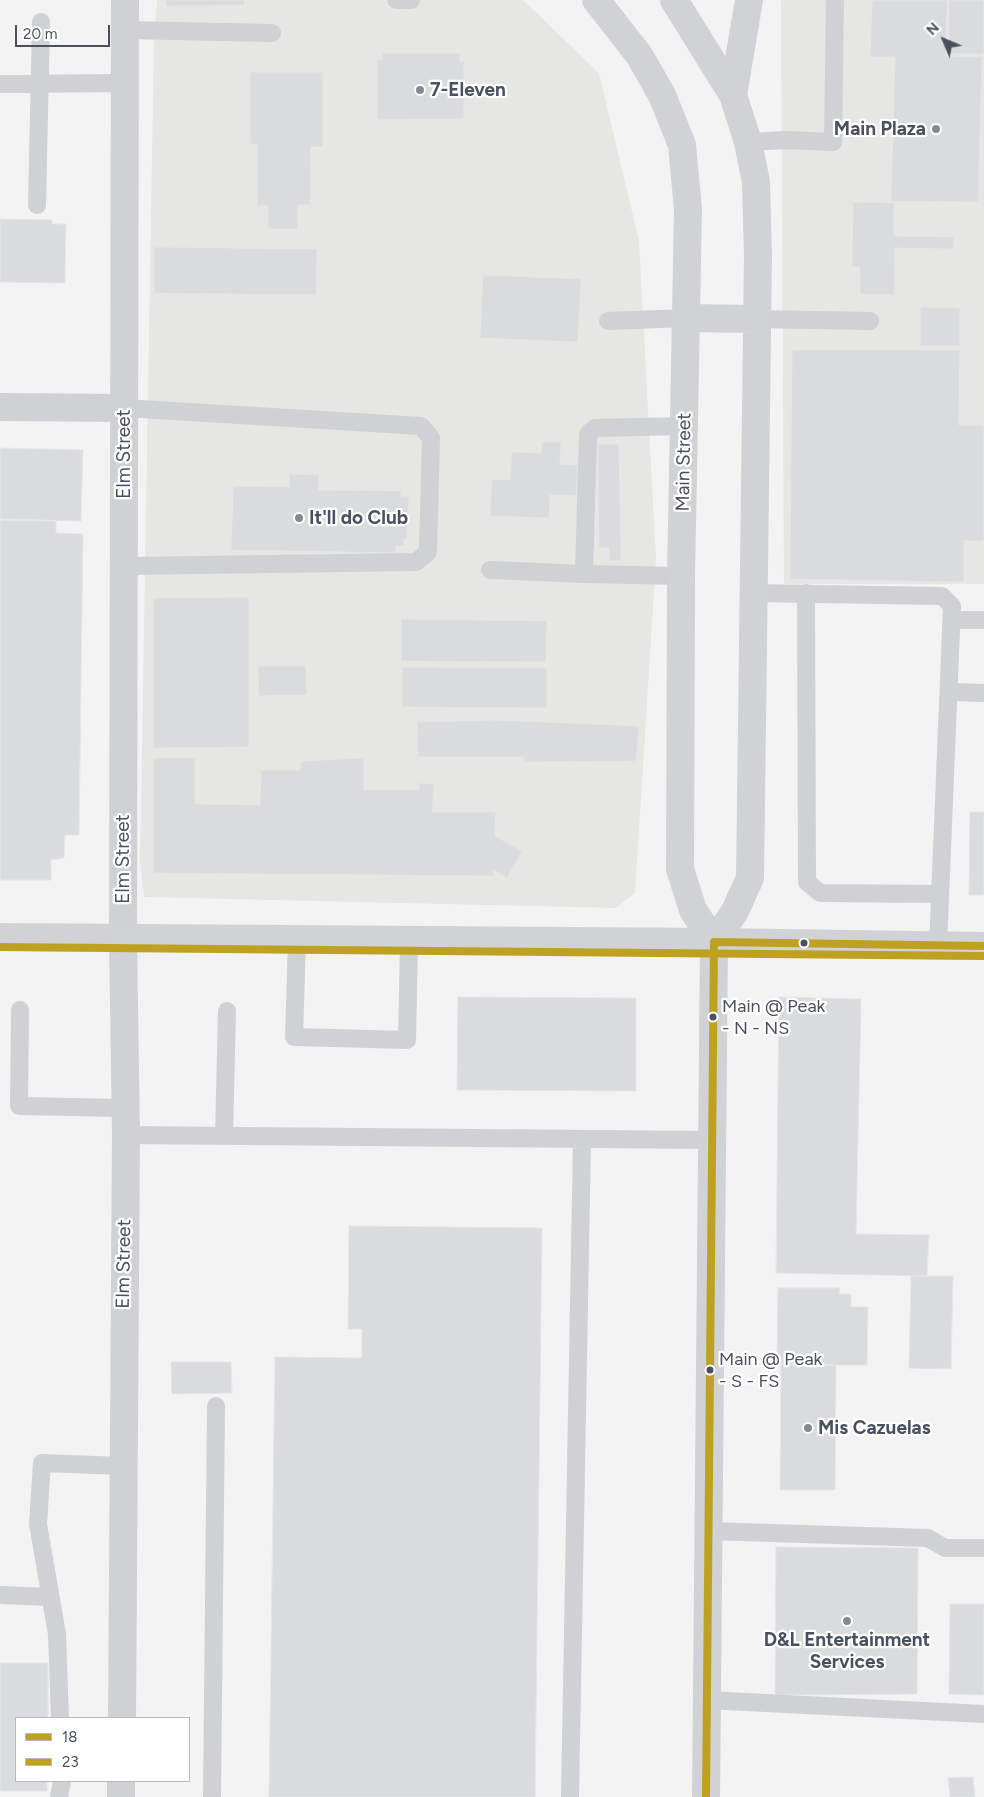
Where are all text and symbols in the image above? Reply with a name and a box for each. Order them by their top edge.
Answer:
scale bar [18,15,112,47]
north arrow [919,15,969,65]
text: N [923,19,943,39]
text: 20 m [23,25,57,43]
place label: 7-Eleven [430,79,506,101]
marker: 7-Eleven [414,84,426,96]
place label: Main Plaza [834,118,926,140]
marker: Main Plaza [930,123,942,135]
street label: Elm Street [113,409,135,499]
street label: Main Street [672,412,696,512]
place label: It'll do Club [309,507,408,529]
marker: It'll do Club [293,512,305,524]
street label: Elm Street [112,814,134,904]
unlabelled marker [799,938,809,948]
place label: Main @ Peak - N - NS [722,996,825,1038]
marker: Main @ Peak - N - NS [708,1012,718,1022]
street label: Elm Street [112,1219,136,1309]
place label: Main @ Peak - S - FS [719,1349,822,1392]
marker: Main @ Peak - S - FS [705,1365,715,1375]
place label: Mis Cazuelas [818,1417,931,1439]
marker: Mis Cazuelas [802,1422,814,1434]
marker: D&L Entertainment Services [841,1615,853,1627]
place label: D&L Entertainment Services [764,1629,930,1673]
legend [15,1717,190,1782]
text: 18 [62,1728,77,1746]
text: 23 [62,1753,79,1771]

